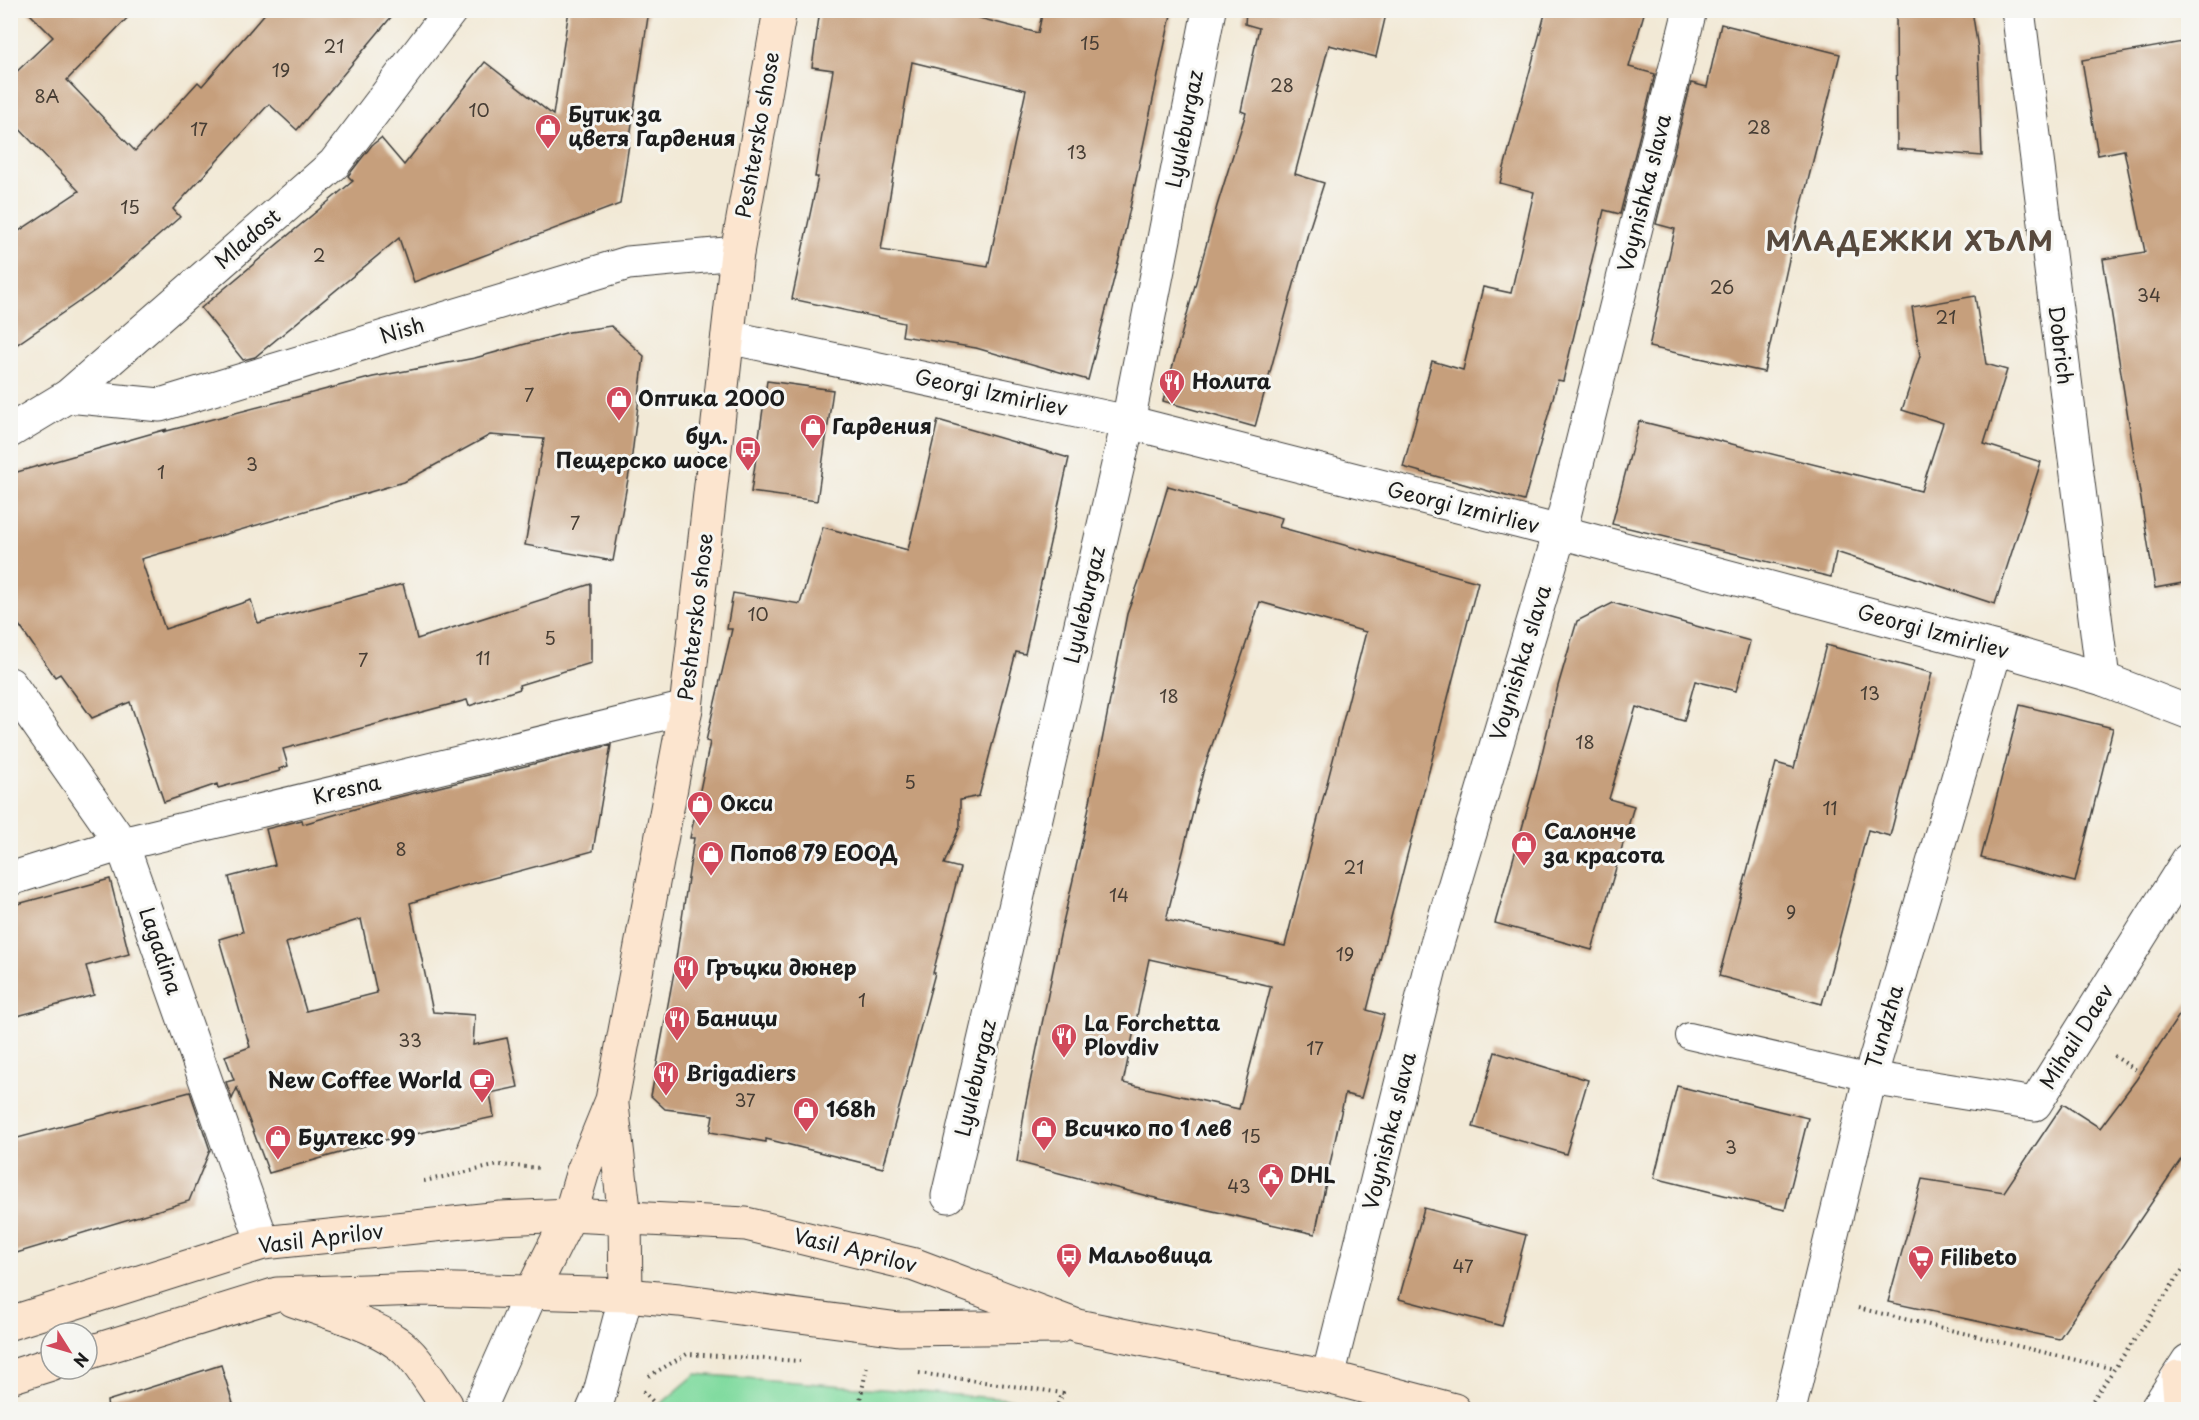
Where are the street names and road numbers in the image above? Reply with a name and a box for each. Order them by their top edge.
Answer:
street label: Peshtersko shose [726,49,786,220]
street label: Lyuleburgaz [1156,67,1210,190]
street label: Voynishka slava [1608,110,1678,275]
street label: Mladost [206,200,287,275]
street label: Dobrich [2041,303,2083,386]
street label: Nish [375,307,428,351]
street label: Georgi Izmirliev [912,359,1071,423]
street label: Georgi Izmirliev [1384,472,1543,540]
street label: Peshtersko shose [668,531,720,702]
street label: Lyuleburgaz [1054,543,1112,666]
street label: Voynishka slava [1480,580,1558,744]
street label: Georgi Izmirliev [1854,594,2013,666]
street label: Kresna [309,765,384,811]
street label: Lagadina [132,902,192,999]
street label: Mihail Daev [2030,977,2120,1095]
street label: Tundzha [1856,981,1910,1072]
street label: Lyuleburgaz [945,1016,1003,1139]
street label: Voynishka slava [1353,1048,1423,1213]
street label: Vasil Aprilov [256,1213,385,1261]
street label: Vasil Aprilov [791,1218,921,1280]

